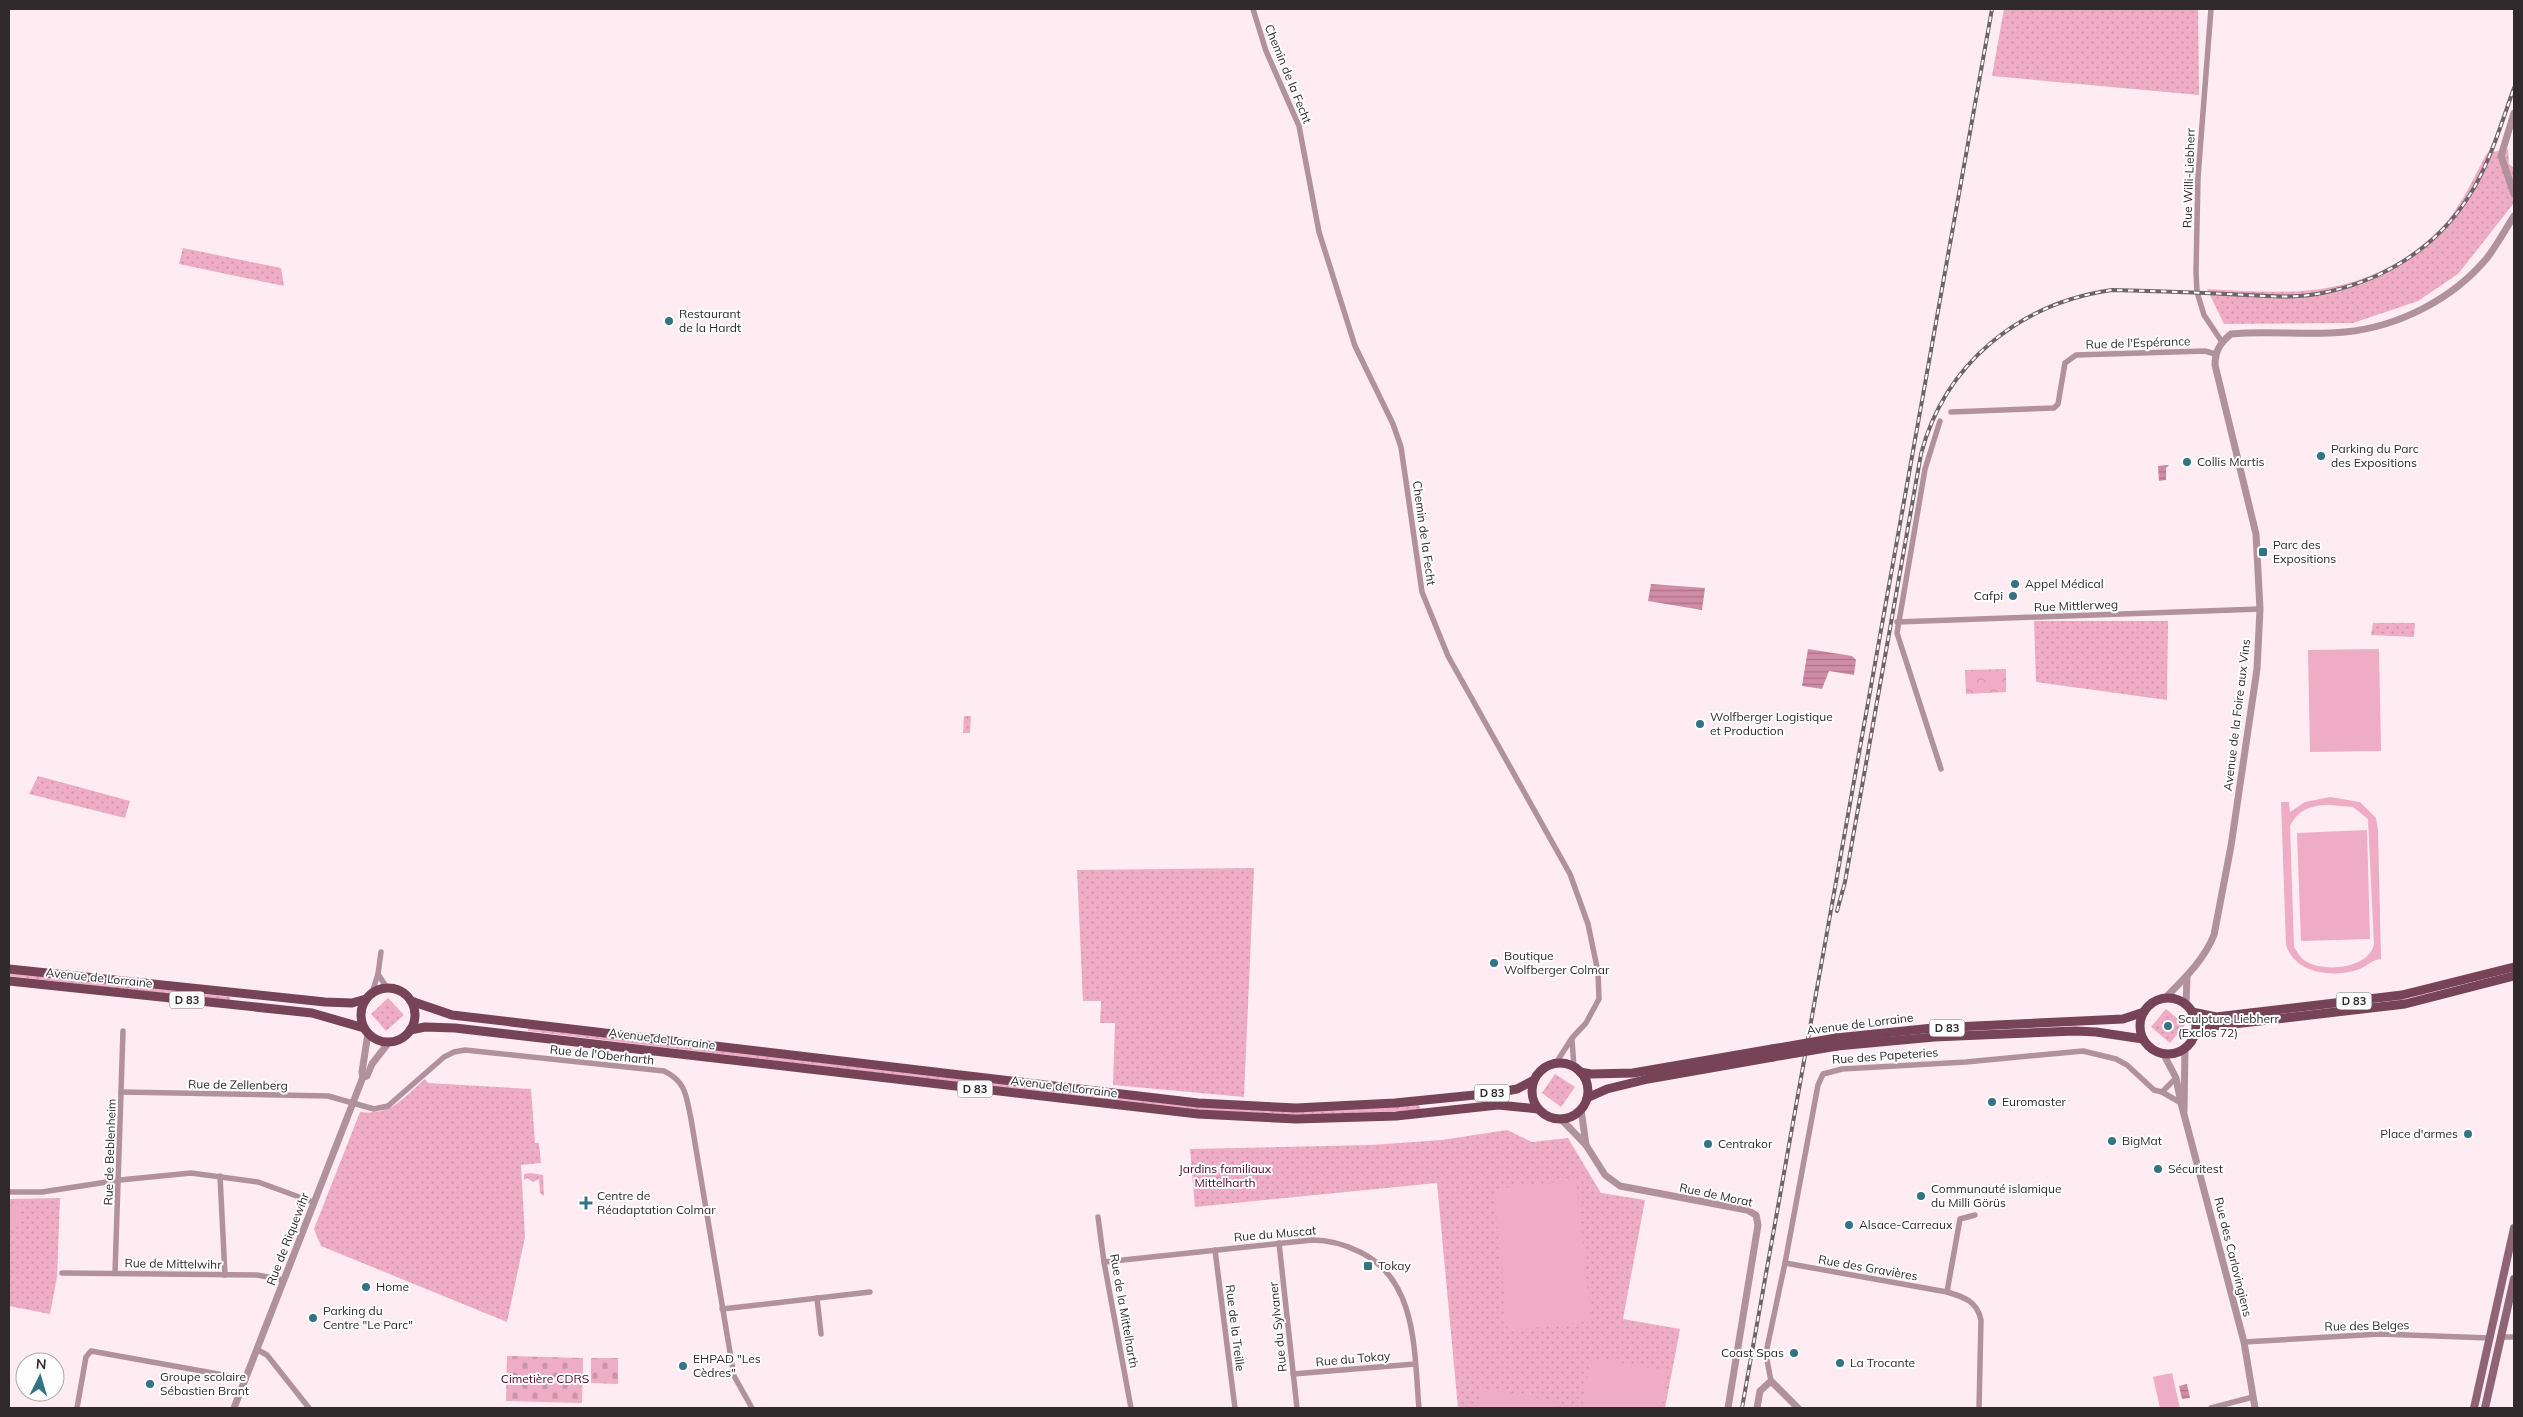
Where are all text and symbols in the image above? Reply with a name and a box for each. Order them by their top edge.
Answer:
street label: Chemin de la Fecht [1262,22,1315,126]
street label: Rue Willi-Liebherr [2179,127,2198,228]
place label: Restaurant de la Hardt [679,306,741,335]
marker: Restaurant de la Hardt [663,315,675,327]
street label: Rue de l'Espérance [2085,333,2191,352]
place label: Parking du Parc des Expositions [2331,441,2419,470]
marker: Parking du Parc des Expositions [2315,450,2327,462]
place label: Collis Martis [2197,454,2265,469]
marker: Collis Martis [2181,456,2193,468]
street label: Chemin de la Fecht [1410,480,1439,586]
place label: Parc des Expositions [2273,537,2336,566]
marker: Parc des Expositions [2257,546,2269,558]
place label: Appel Médical [2025,576,2104,591]
marker: Appel Médical [2009,578,2021,590]
place label: Cafpi [1974,588,2003,603]
marker: Cafpi [2007,590,2019,602]
street label: Rue Mittlerweg [2033,597,2118,614]
street label: Avenue de la Foire aux Vins [2220,638,2253,792]
place label: Wolfberger Logistique et Production [1710,709,1833,738]
marker: Wolfberger Logistique et Production [1694,718,1706,730]
place label: Boutique Wolfberger Colmar [1504,948,1610,977]
marker: Boutique Wolfberger Colmar [1488,957,1500,969]
street label: Avenue de Lorraine [45,964,153,991]
road number: D 83 [170,992,204,1008]
road number: D 83 [2336,992,2372,1009]
street label: Avenue de Lorraine [1806,1010,1914,1037]
place label: Sculpture Liebherr (Exclos 72) [2178,1011,2279,1040]
road number: D 83 [1930,1020,1964,1036]
marker: Sculpture Liebherr (Exclos 72) [2162,1020,2174,1032]
street label: Avenue de Lorraine [608,1025,716,1052]
street label: Rue de l'Oberharth [549,1042,655,1067]
street label: Rue des Papeteries [1831,1044,1939,1067]
street label: Avenue de Lorraine [1010,1073,1118,1100]
street label: Rue de Zellenberg [188,1076,288,1093]
road number: D 83 [958,1080,992,1098]
road number: D 83 [1474,1084,1510,1102]
place label: Euromaster [2002,1094,2066,1109]
marker: Euromaster [1986,1096,1998,1108]
street label: Rue de Beblenheim [100,1098,119,1206]
place label: Place d'armes [2380,1126,2458,1141]
marker: Place d'armes [2462,1128,2474,1140]
place label: BigMat [2122,1133,2162,1148]
marker: BigMat [2106,1135,2118,1147]
place label: Centrakor [1718,1136,1773,1151]
marker: Centrakor [1702,1138,1714,1150]
park label: Jardins familiaux Mittelharth [1179,1161,1272,1190]
place label: Sécuritest [2168,1161,2223,1176]
marker: Sécuritest [2152,1163,2164,1175]
street label: Rue de Morat [1678,1179,1754,1210]
place label: Communauté islamique du Milli Görüs [1931,1181,2062,1210]
place label: Centre de Réadaptation Colmar [597,1188,716,1217]
street label: Rue de Riquewihr [263,1190,312,1287]
marker: Communauté islamique du Milli Görüs [1915,1190,1927,1202]
marker: Centre de Réadaptation Colmar [579,1196,593,1210]
street label: Rue des Carlovingiens [2211,1196,2256,1318]
place label: Alsace-Carreaux [1859,1217,1953,1232]
marker: Alsace-Carreaux [1843,1219,1855,1231]
street label: Rue du Muscat [1233,1222,1317,1245]
street label: Rue des Gravières [1817,1251,1919,1284]
street label: Rue de la Mittelharth [1107,1253,1142,1369]
street label: Rue de Mittelwihr [124,1255,222,1272]
place label: Tokay [1378,1258,1411,1273]
marker: Tokay [1362,1260,1374,1272]
place label: Home [376,1279,409,1294]
marker: Home [360,1281,372,1293]
street label: Rue du Sylvaner [1265,1281,1290,1373]
street label: Rue de la Treille [1223,1284,1248,1372]
place label: Parking du Centre "Le Parc" [323,1303,413,1332]
marker: Parking du Centre "Le Parc" [307,1312,319,1324]
street label: Rue des Belges [2324,1317,2410,1334]
place label: Coast Spas [1721,1345,1784,1360]
marker: Coast Spas [1788,1347,1800,1359]
street label: Rue du Tokay [1315,1348,1392,1369]
place label: EHPAD "Les Cèdres" [693,1351,761,1380]
north arrow [15,1352,65,1402]
text: N [35,1355,47,1373]
place label: La Trocante [1850,1355,1915,1370]
marker: La Trocante [1834,1357,1846,1369]
marker: EHPAD "Les Cèdres" [677,1360,689,1372]
place label: Groupe scolaire Sébastien Brant [160,1369,249,1398]
park label: Cimetière CDRS [501,1371,589,1386]
marker: Groupe scolaire Sébastien Brant [144,1378,156,1390]

